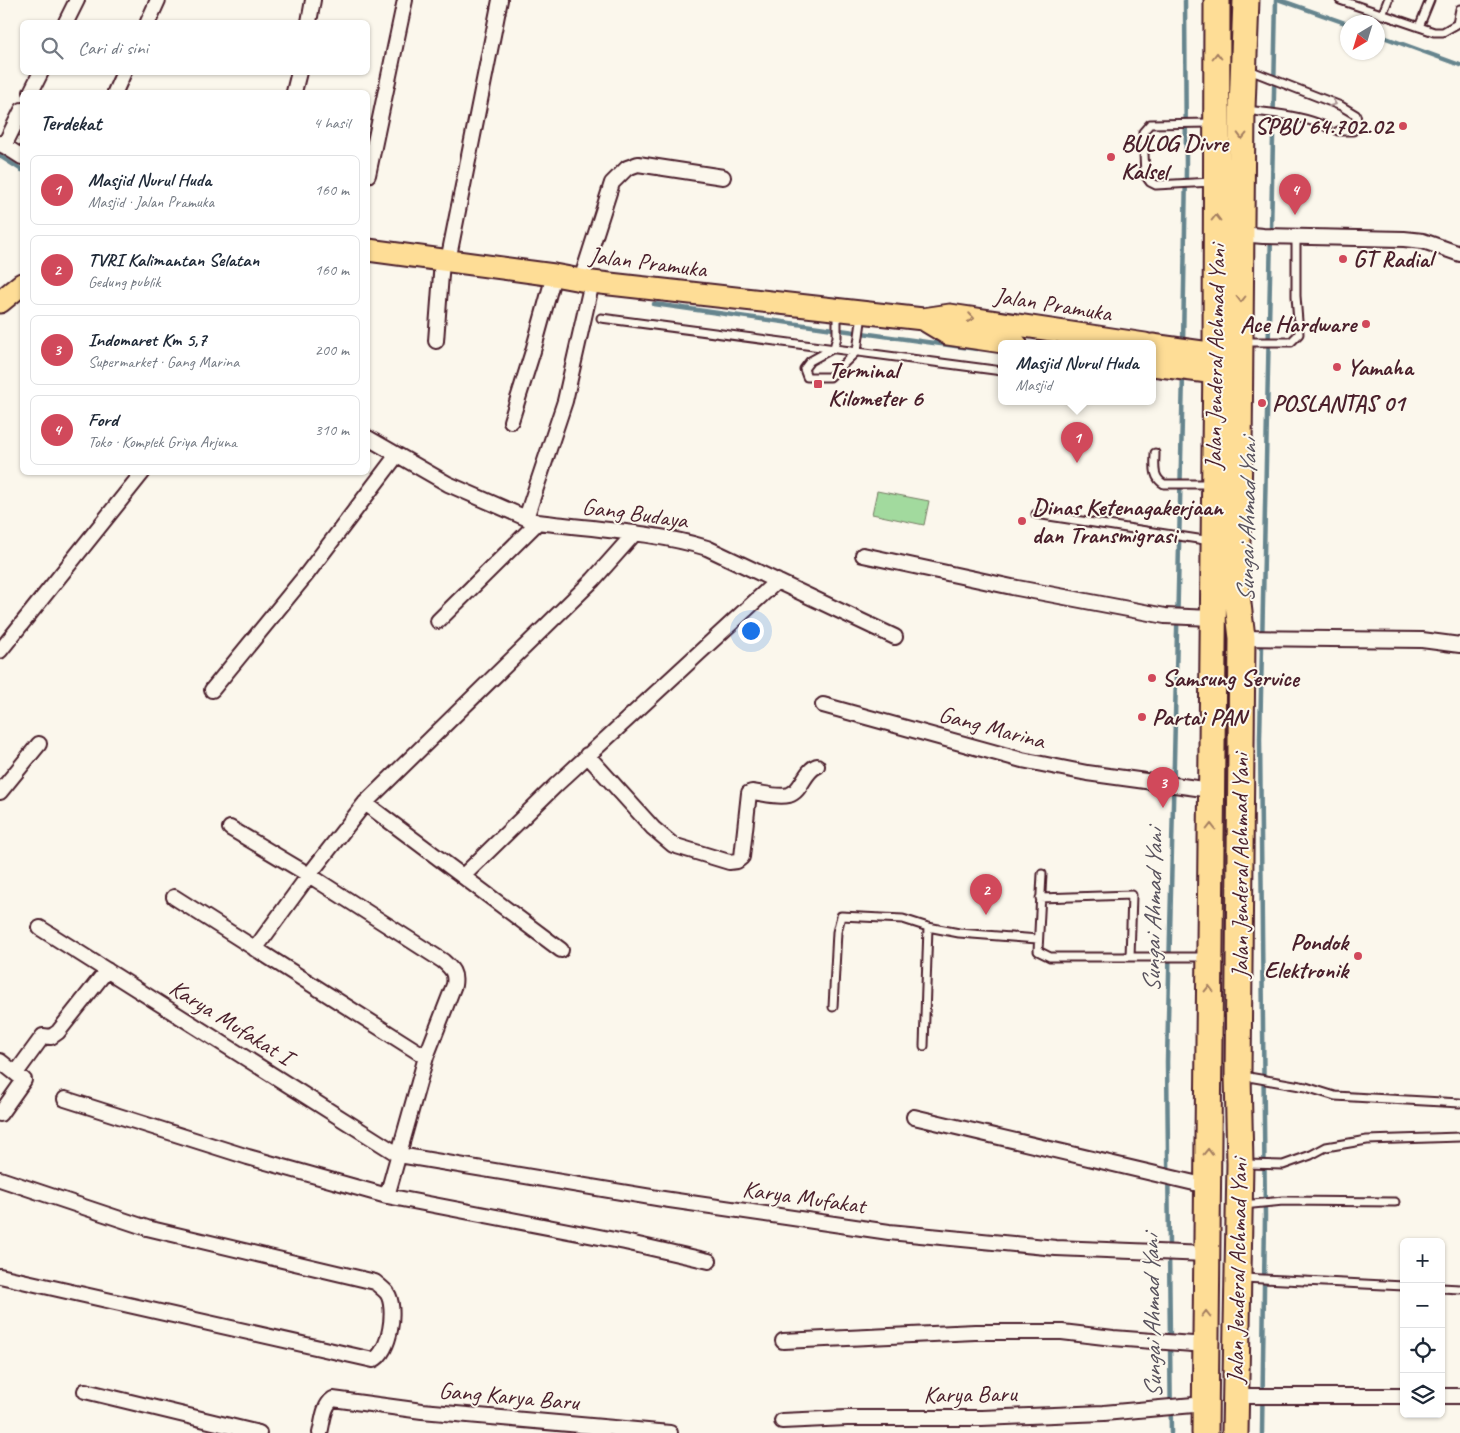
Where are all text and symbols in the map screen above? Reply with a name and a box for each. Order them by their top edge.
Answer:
north arrow [1340,15,1385,60]
search box [20,20,370,75]
icon: search [38,34,66,62]
text: Cari di sini [78,36,148,60]
one-way arrow [1212,51,1222,59]
one-way arrow [1328,97,1337,107]
text: Terdekat [40,110,101,136]
place label: SPBU 64.702.02 [1255,111,1395,141]
text: 4 hasil [313,113,350,133]
marker: SPBU 64.702.02 [1397,120,1409,132]
place label: BULOG Divre Kalsel [1121,128,1230,186]
one-way arrow [1237,132,1247,140]
marker: BULOG Divre Kalsel [1105,151,1117,163]
text: Masjid Nurul Huda [88,168,211,192]
pin: 4 [1279,174,1311,215]
text: 1 [53,180,61,200]
text: 160 m [315,180,349,200]
text: Masjid · Jalan Pramuka [88,192,214,212]
one-way arrow [1211,214,1221,222]
street label: Jalan Pramuka [587,240,710,284]
street label: Jalan Jenderal Achmad Yani [1198,241,1232,471]
place label: GT Radial [1353,244,1437,274]
text: TVRI Kalimantan Selatan [88,248,259,272]
marker: GT Radial [1337,253,1349,265]
text: 2 [53,260,61,280]
text: 160 m [315,260,349,280]
text: Gedung publik [88,272,160,292]
street label: Jalan Pramuka [991,280,1115,328]
one-way arrow [1235,295,1246,303]
place label: Ace Hardware [1240,309,1358,339]
one-way arrow [967,313,976,323]
marker: Ace Hardware [1360,318,1372,330]
text: Indomaret Km 5,7 [88,328,206,352]
text: 3 [53,340,61,360]
text: 200 m [315,340,349,360]
popup [998,340,1156,405]
text: Masjid Nurul Huda [1015,351,1139,375]
text: Supermarket · Gang Marina [88,352,239,372]
place label: Yamaha [1347,352,1415,382]
place label: Terminal Kilometer 6 [828,355,924,413]
marker: Yamaha [1331,361,1343,373]
text: Masjid [1015,375,1052,395]
marker: Terminal Kilometer 6 [812,378,824,390]
place label: POSLANTAS 01 [1272,388,1408,418]
marker: POSLANTAS 01 [1256,397,1268,409]
text: Ford [88,408,118,432]
text: 4 [53,420,61,440]
text: 310 m [315,420,349,440]
pin: 1 [1061,422,1093,463]
text: Toko · Komplek Griya Arjuna [88,432,237,452]
water label: Sungai Ahmad Yani [1230,433,1265,603]
street label: Gang Budaya [580,491,691,535]
place label: Dinas Ketenagakerjaan dan Transmigrasi [1032,492,1225,550]
marker: Dinas Ketenagakerjaan dan Transmigrasi [1016,515,1028,527]
your location [738,618,764,644]
place label: Samsung Service [1162,663,1301,693]
marker: Samsung Service [1146,672,1158,684]
street label: Gang Marina [936,698,1050,756]
place label: Partai PAN [1152,702,1250,732]
marker: Partai PAN [1136,711,1148,723]
street label: Jalan Jenderal Achmad Yani [1225,750,1255,980]
pin: 3 [1147,767,1179,808]
water label: Sungai Ahmad Yani [1136,823,1171,993]
one-way arrow [1206,823,1216,830]
pin: 2 [970,874,1002,915]
place label: Pondok Elektronik [1264,927,1350,985]
marker: Pondok Elektronik [1352,950,1364,962]
street label: Karya Mufakat I [164,972,303,1074]
one-way arrow [1204,985,1214,993]
one-way arrow [1202,1148,1213,1156]
street label: Jalan Jenderal Achmad Yani [1220,1155,1254,1385]
street label: Karya Mufakat [741,1174,869,1221]
water label: Sungai Ahmad Yani [1134,1229,1169,1399]
map controls [1400,1238,1445,1418]
button: + [1400,1238,1445,1283]
button: − [1400,1283,1445,1328]
one-way arrow [1201,1310,1211,1318]
button: locate [1400,1328,1445,1373]
button: layers [1400,1373,1445,1418]
street label: Gang Karya Baru [438,1375,583,1417]
street label: Karya Baru [923,1378,1019,1410]

